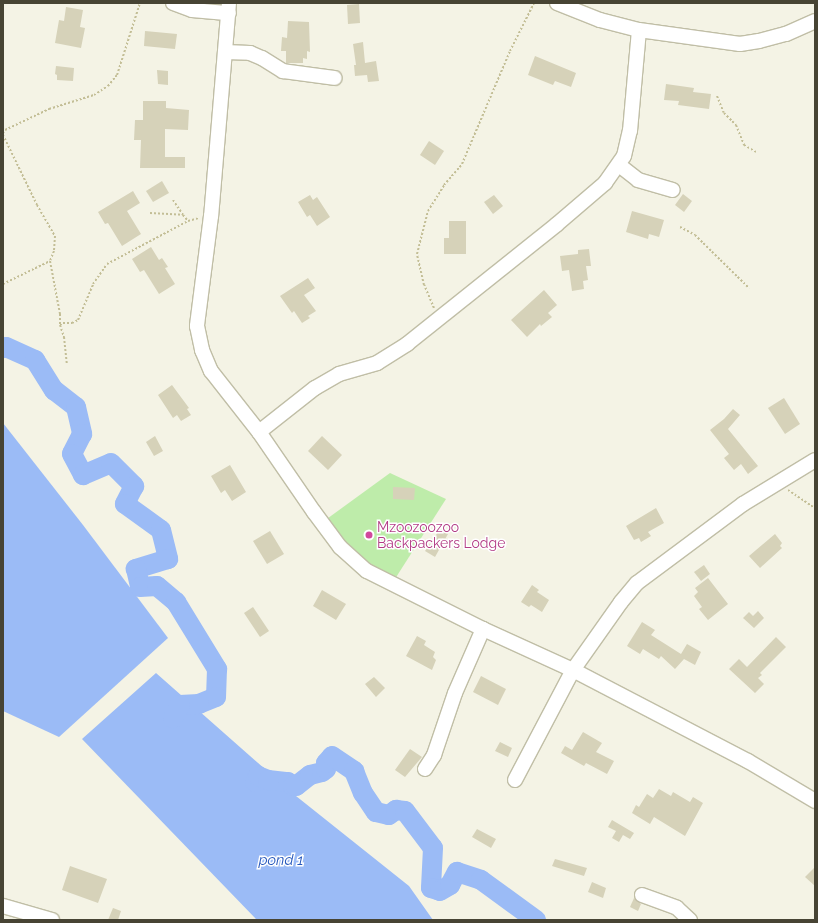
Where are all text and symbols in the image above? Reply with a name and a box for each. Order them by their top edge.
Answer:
place label: Mzoozoozoo Backpackers Lodge [377,519,505,552]
marker: Mzoozoozoo Backpackers Lodge [364,530,374,540]
water label: pond 1 [259,852,303,870]

